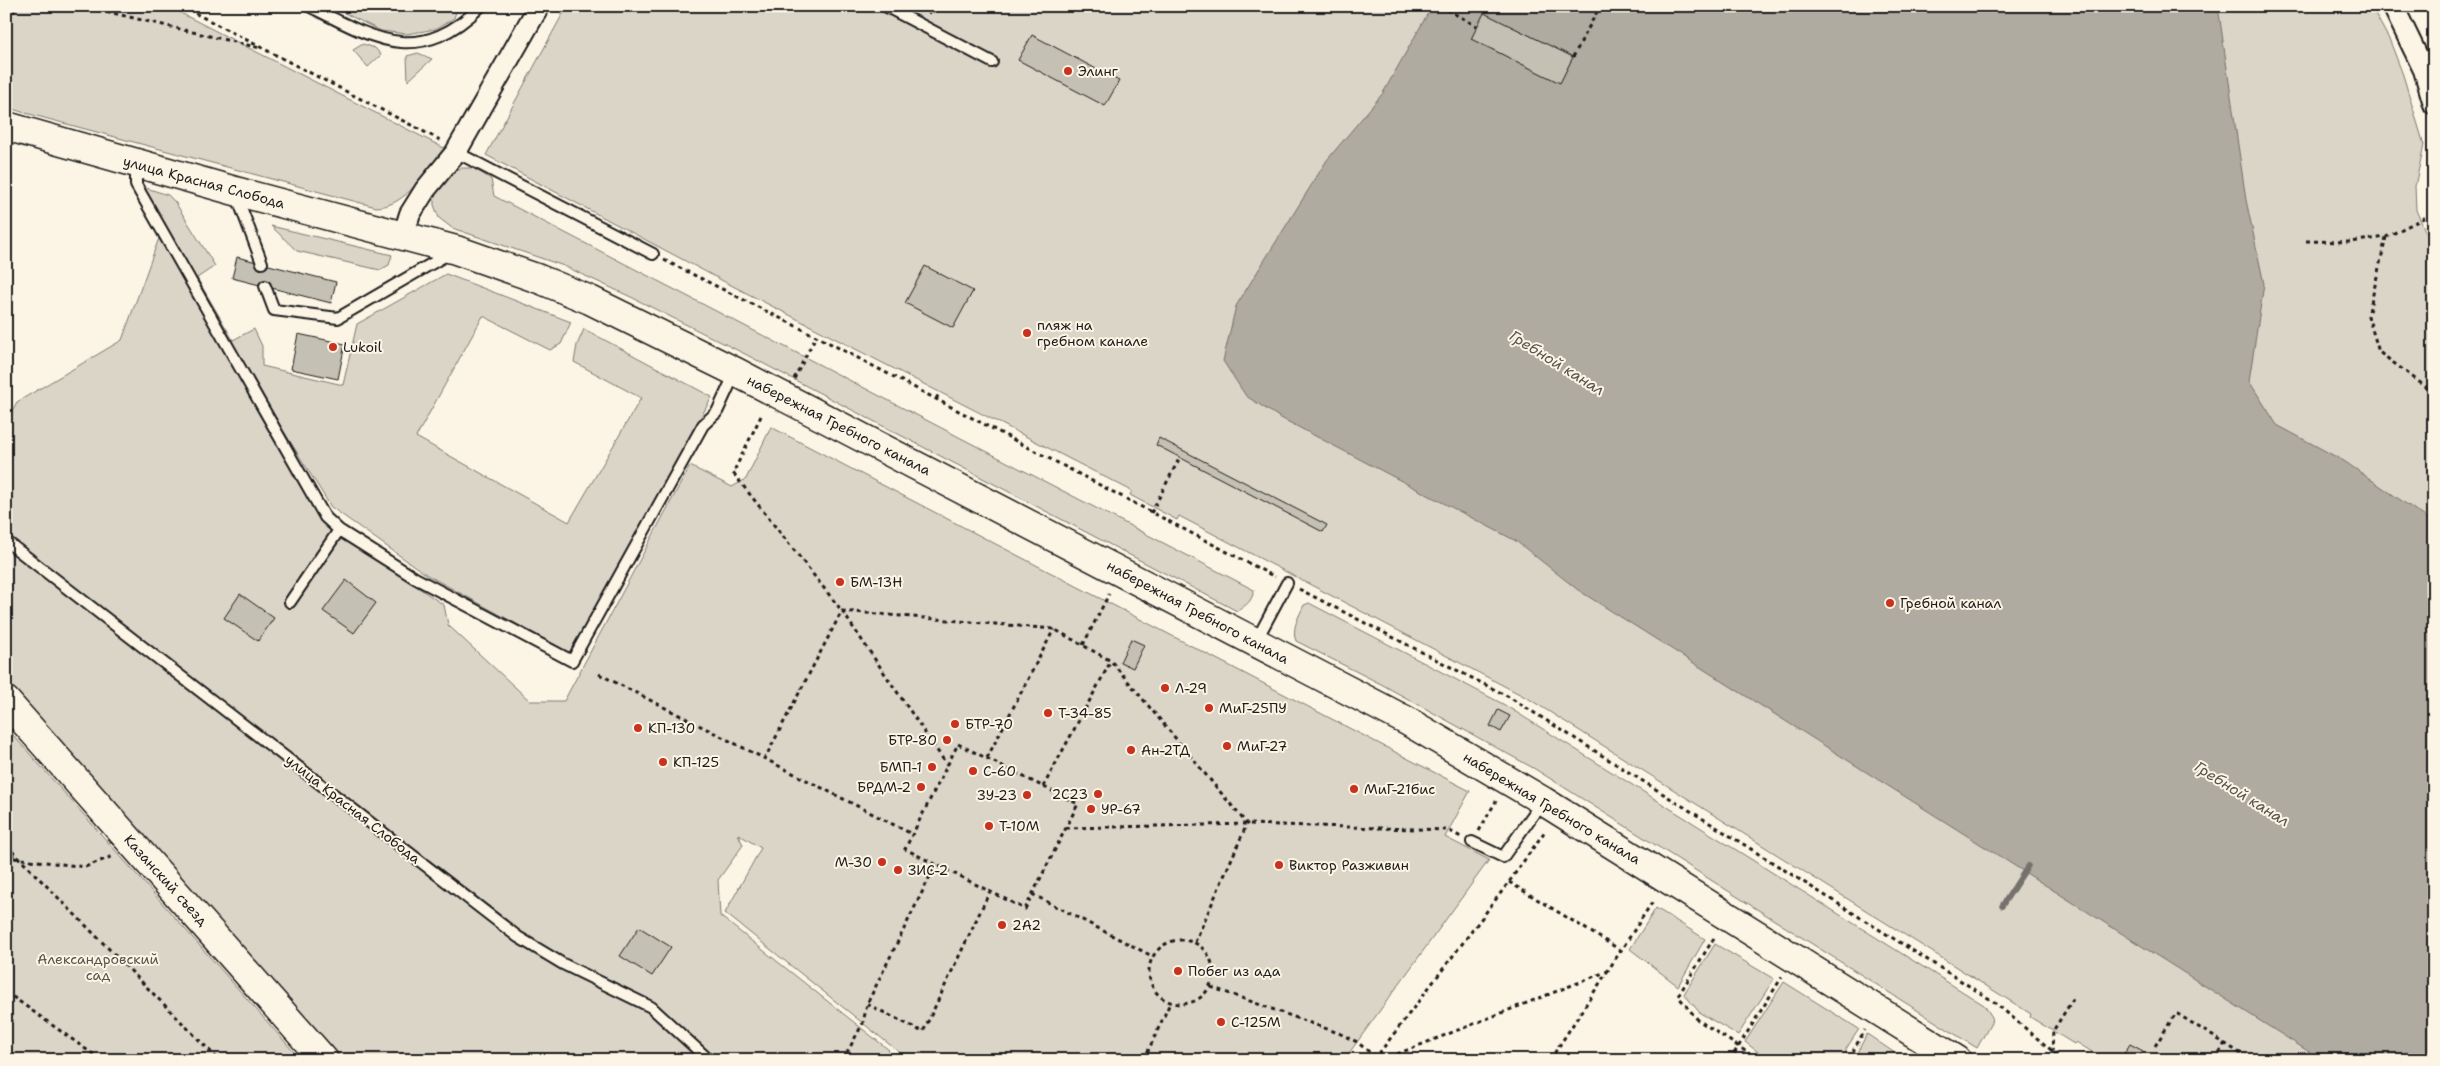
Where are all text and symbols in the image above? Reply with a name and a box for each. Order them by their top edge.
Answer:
place label: Элинг [1078,62,1119,80]
marker: Элинг [1062,65,1074,77]
street label: улица Красная Слобода [121,152,287,212]
place label: пляж на гребном канале [1037,316,1148,350]
water label: Гребной канал [1506,326,1608,400]
marker: пляж на гребном канале [1021,327,1033,339]
place label: Lukoil [343,338,383,356]
marker: Lukoil [327,341,339,353]
street label: набережная Гребного канала [744,371,934,479]
street label: набережная Гребного канала [1104,556,1292,668]
place label: БМ-13Н [850,573,903,591]
marker: БМ-13Н [834,576,846,588]
place label: Гребной канал [1900,594,2001,612]
marker: Гребной канал [1884,597,1896,609]
place label: Л-29 [1175,679,1207,697]
marker: Л-29 [1159,682,1171,694]
place label: МиГ-25ПУ [1219,699,1287,717]
marker: МиГ-25ПУ [1203,702,1215,714]
place label: T-34-85 [1058,704,1112,722]
marker: T-34-85 [1042,707,1054,719]
place label: БТР-70 [965,715,1013,733]
marker: БТР-70 [949,718,961,730]
place label: КП-130 [648,719,695,737]
marker: КП-130 [632,722,644,734]
place label: БТР-80 [888,731,937,749]
marker: БТР-80 [941,734,953,746]
place label: МиГ-27 [1237,737,1287,755]
marker: МиГ-27 [1221,740,1233,752]
place label: Ан-2ТД [1141,741,1191,759]
marker: Ан-2ТД [1125,744,1137,756]
street label: набережная Гребного канала [1460,748,1644,868]
street label: улица Красная Слобода [282,751,424,868]
place label: КП-125 [673,753,719,771]
marker: КП-125 [657,756,669,768]
water label: Гребной канал [2191,757,2293,831]
place label: БМП-1 [880,758,922,776]
marker: БМП-1 [926,761,938,773]
place label: С-60 [983,762,1016,780]
marker: С-60 [967,765,979,777]
place label: БРДМ-2 [857,778,911,796]
place label: МиГ-21бис [1364,780,1435,798]
marker: БРДМ-2 [915,781,927,793]
marker: МиГ-21бис [1348,783,1360,795]
place label: 2С23 [1052,785,1088,803]
place label: ЗУ-23 [977,786,1017,804]
marker: 2С23 [1092,788,1104,800]
marker: ЗУ-23 [1021,789,1033,801]
place label: УР-67 [1101,800,1141,818]
marker: УР-67 [1085,803,1097,815]
place label: Т-10М [999,817,1040,835]
marker: Т-10М [983,820,995,832]
street label: Казанский съезд [120,831,212,930]
place label: М-30 [835,853,872,871]
marker: М-30 [876,856,888,868]
place label: Виктор Разживин [1289,856,1409,874]
marker: Виктор Разживин [1273,859,1285,871]
place label: ЗИС-2 [908,861,948,879]
marker: ЗИС-2 [892,864,904,876]
place label: 2А2 [1012,916,1041,934]
marker: 2А2 [996,919,1008,931]
park label: Александровский сад [37,950,159,984]
place label: Побег из ада [1188,962,1281,980]
marker: Побег из ада [1172,965,1184,977]
place label: С-125М [1231,1013,1281,1031]
marker: С-125М [1215,1016,1227,1028]

